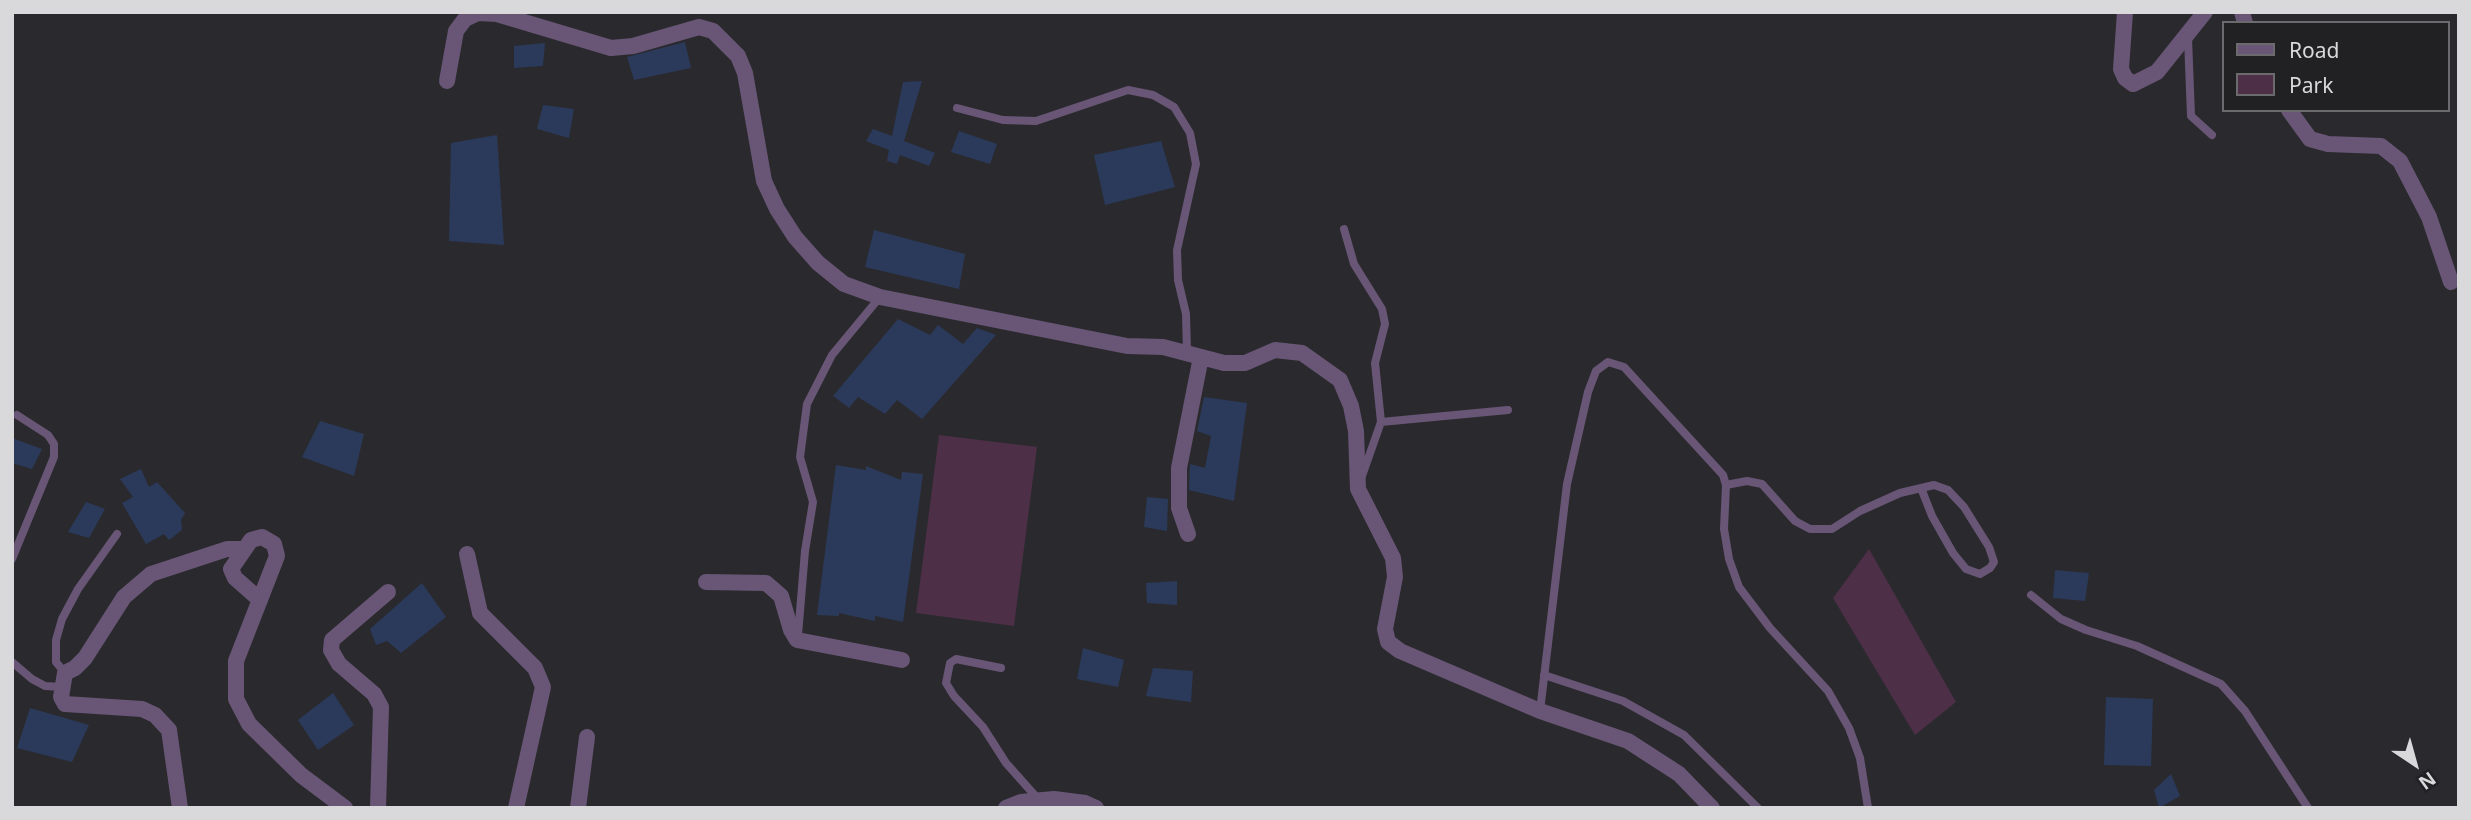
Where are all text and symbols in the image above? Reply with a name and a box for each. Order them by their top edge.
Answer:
legend [2222,21,2450,112]
text: Road [2289,36,2339,64]
text: Park [2289,71,2333,99]
north arrow [2380,729,2450,799]
text: N [2413,766,2441,796]

